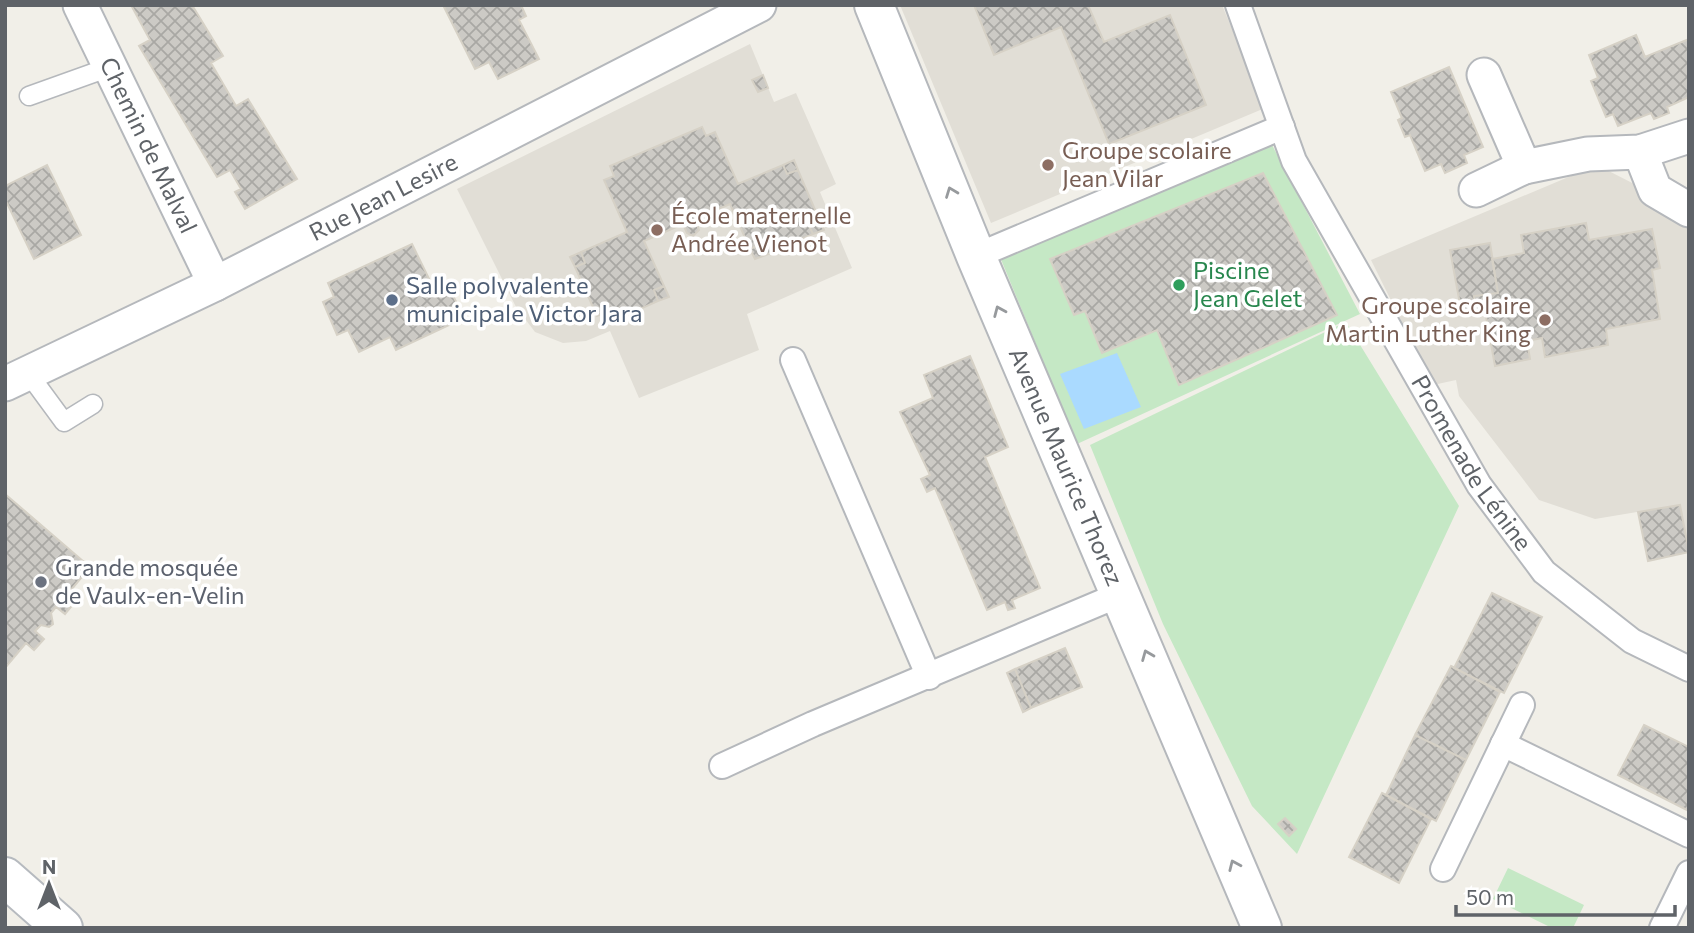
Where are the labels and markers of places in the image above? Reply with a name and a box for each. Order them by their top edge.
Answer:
place label: Groupe scolaire Jean Vilar [1062,135,1232,192]
marker: Groupe scolaire Jean Vilar [1040,157,1056,173]
place label: École maternelle Andrée Vienot [671,200,851,257]
marker: École maternelle Andrée Vienot [649,222,665,238]
place label: Piscine Jean Gelet [1193,255,1302,312]
place label: Salle polyvalente municipale Victor Jara [406,270,643,327]
marker: Piscine Jean Gelet [1171,277,1187,293]
place label: Groupe scolaire Martin Luther King [1325,290,1531,347]
marker: Salle polyvalente municipale Victor Jara [384,292,400,308]
marker: Groupe scolaire Martin Luther King [1537,312,1553,328]
place label: Grande mosquée de Vaulx-en-Velin [55,552,245,609]
marker: Grande mosquée de Vaulx-en-Velin [33,574,49,590]

